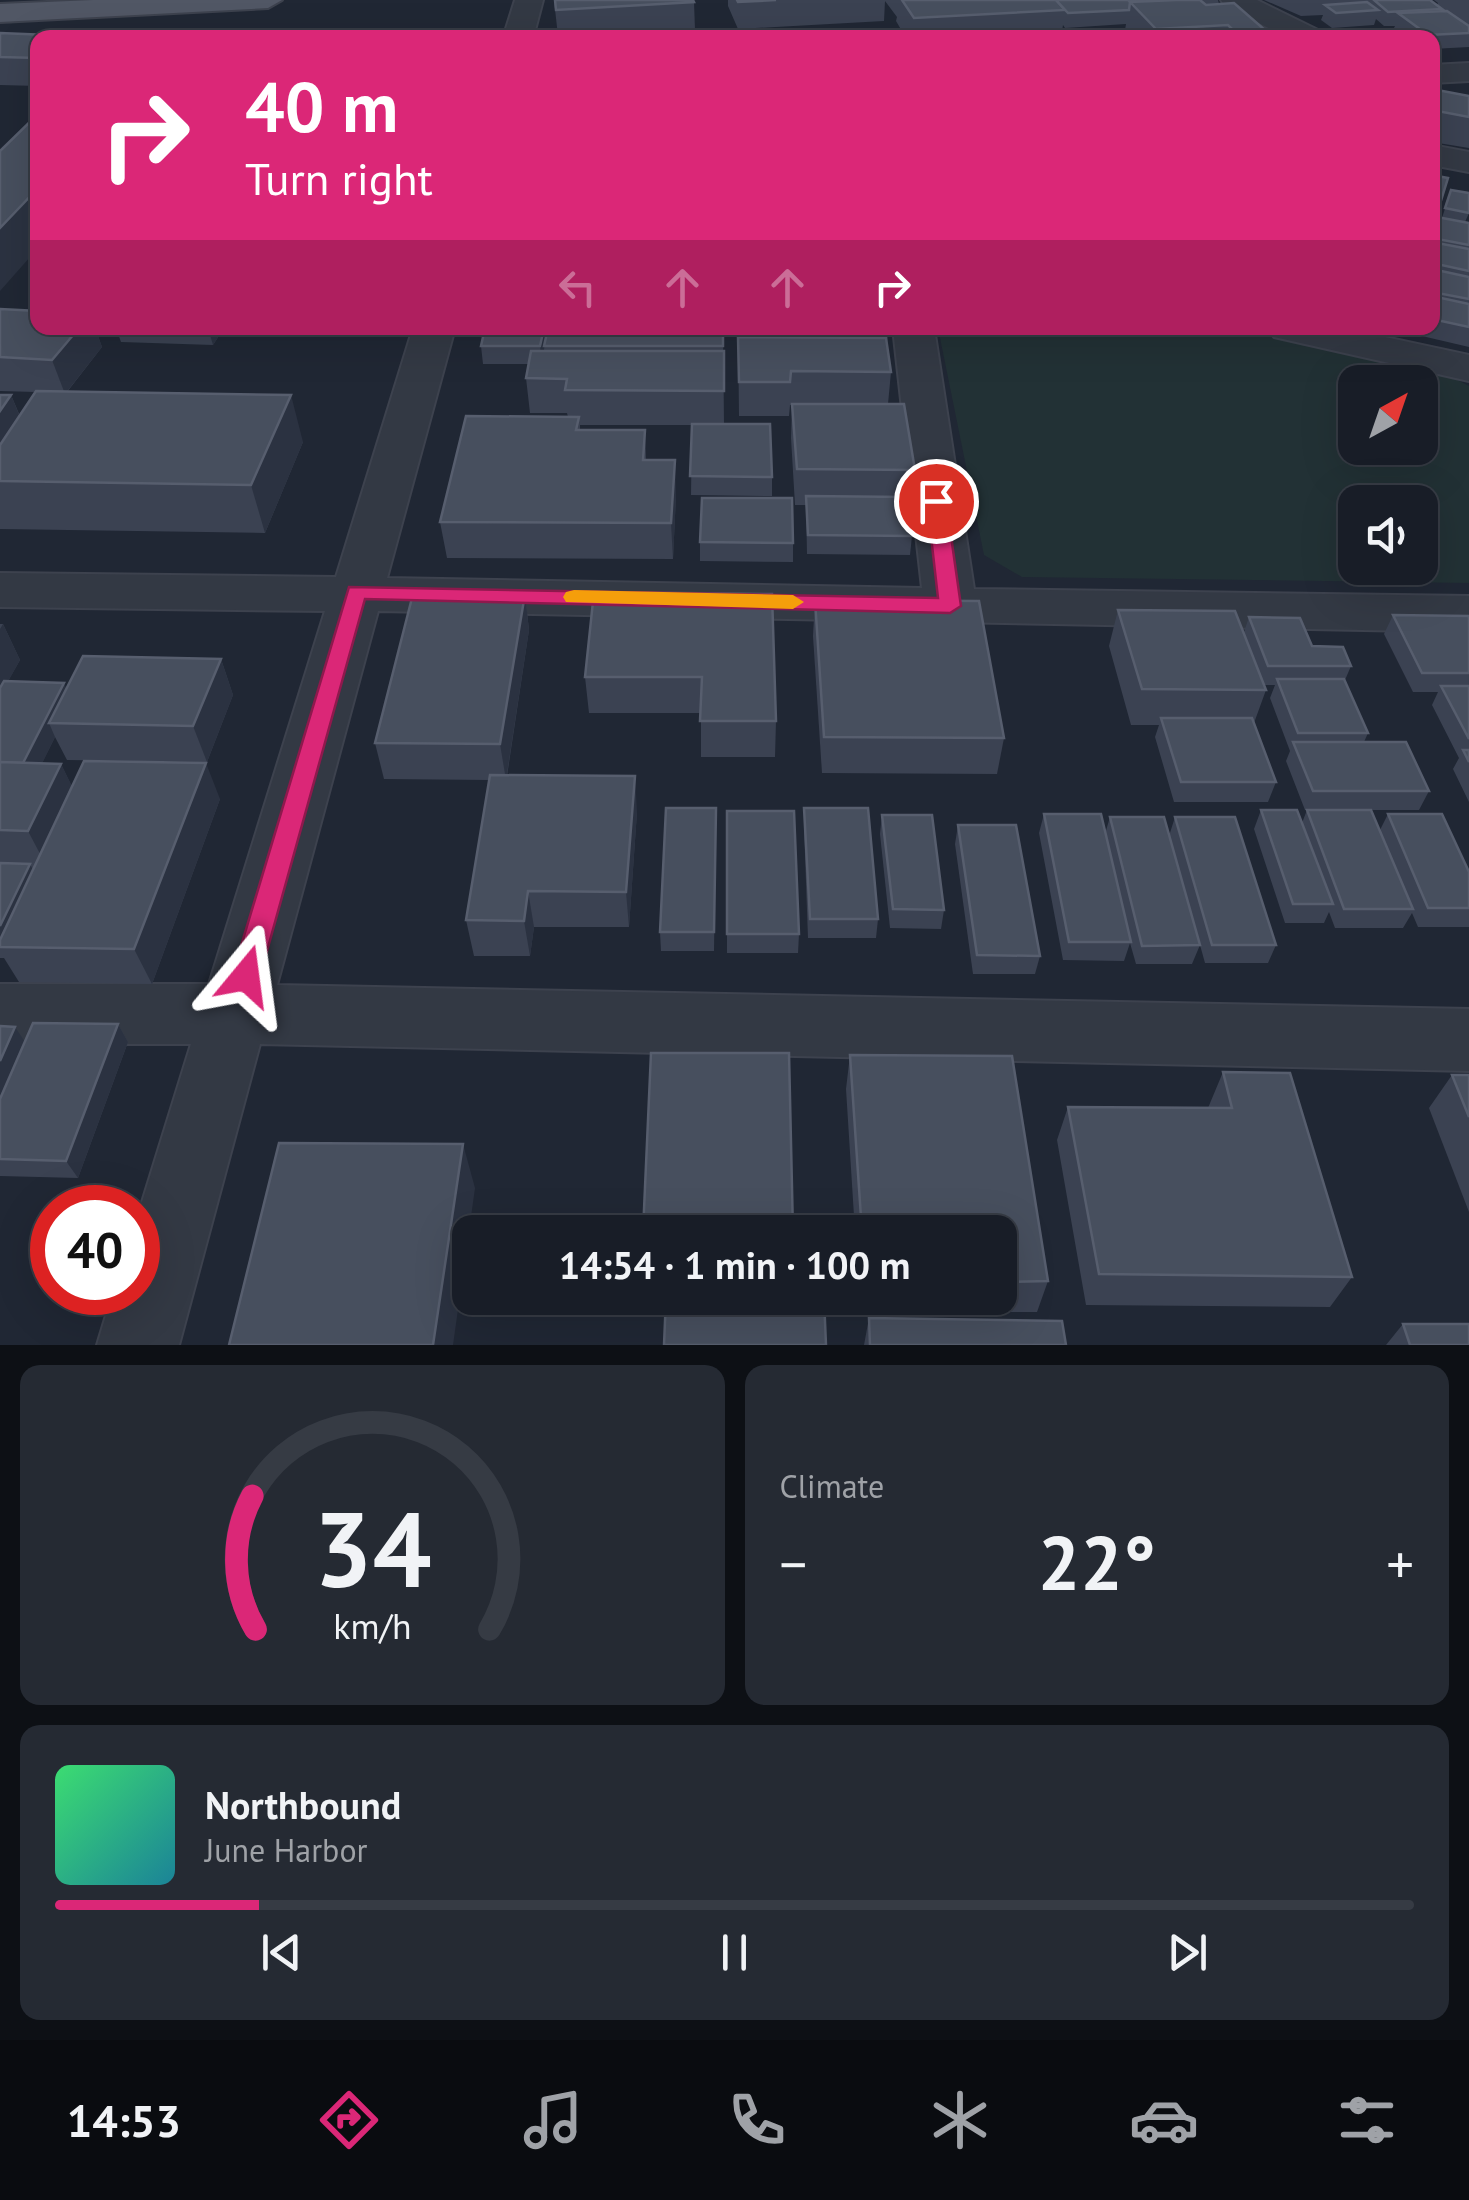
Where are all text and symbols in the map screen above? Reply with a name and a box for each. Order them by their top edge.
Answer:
text: 40 m [245,61,398,151]
icon: right [80,70,210,200]
text: Turn right [245,149,433,207]
icon: left [550,260,605,315]
icon: ahead [655,260,710,315]
icon: ahead [760,260,815,315]
icon: right [865,260,920,315]
north arrow [1338,365,1438,465]
map controls [1338,365,1438,585]
pin [894,459,979,544]
icon: arrive [909,474,964,529]
button: sound [1338,485,1438,585]
position arrow [194,924,298,1028]
speed limit sign: 40 [30,1185,160,1315]
text: 14:54 · 1 min · 100 m [559,1240,910,1289]
text: Climate [780,1465,884,1507]
text: 34 [313,1481,431,1616]
text: 22° [1038,1514,1156,1611]
text: − [780,1528,807,1599]
text: + [1386,1528,1414,1599]
text: km/h [333,1603,411,1649]
text: Northbound [205,1780,401,1829]
text: June Harbor [205,1829,367,1871]
icon: previous [254,1925,309,1980]
icon: pause [707,1925,762,1980]
icon: next [1160,1925,1215,1980]
icon: directions [314,2085,384,2155]
icon: music [518,2085,588,2155]
icon: phone [722,2085,792,2155]
icon: climate [925,2085,995,2155]
icon: car [1129,2085,1199,2155]
icon: filters [1332,2085,1402,2155]
text: 14:53 [67,2091,181,2149]

